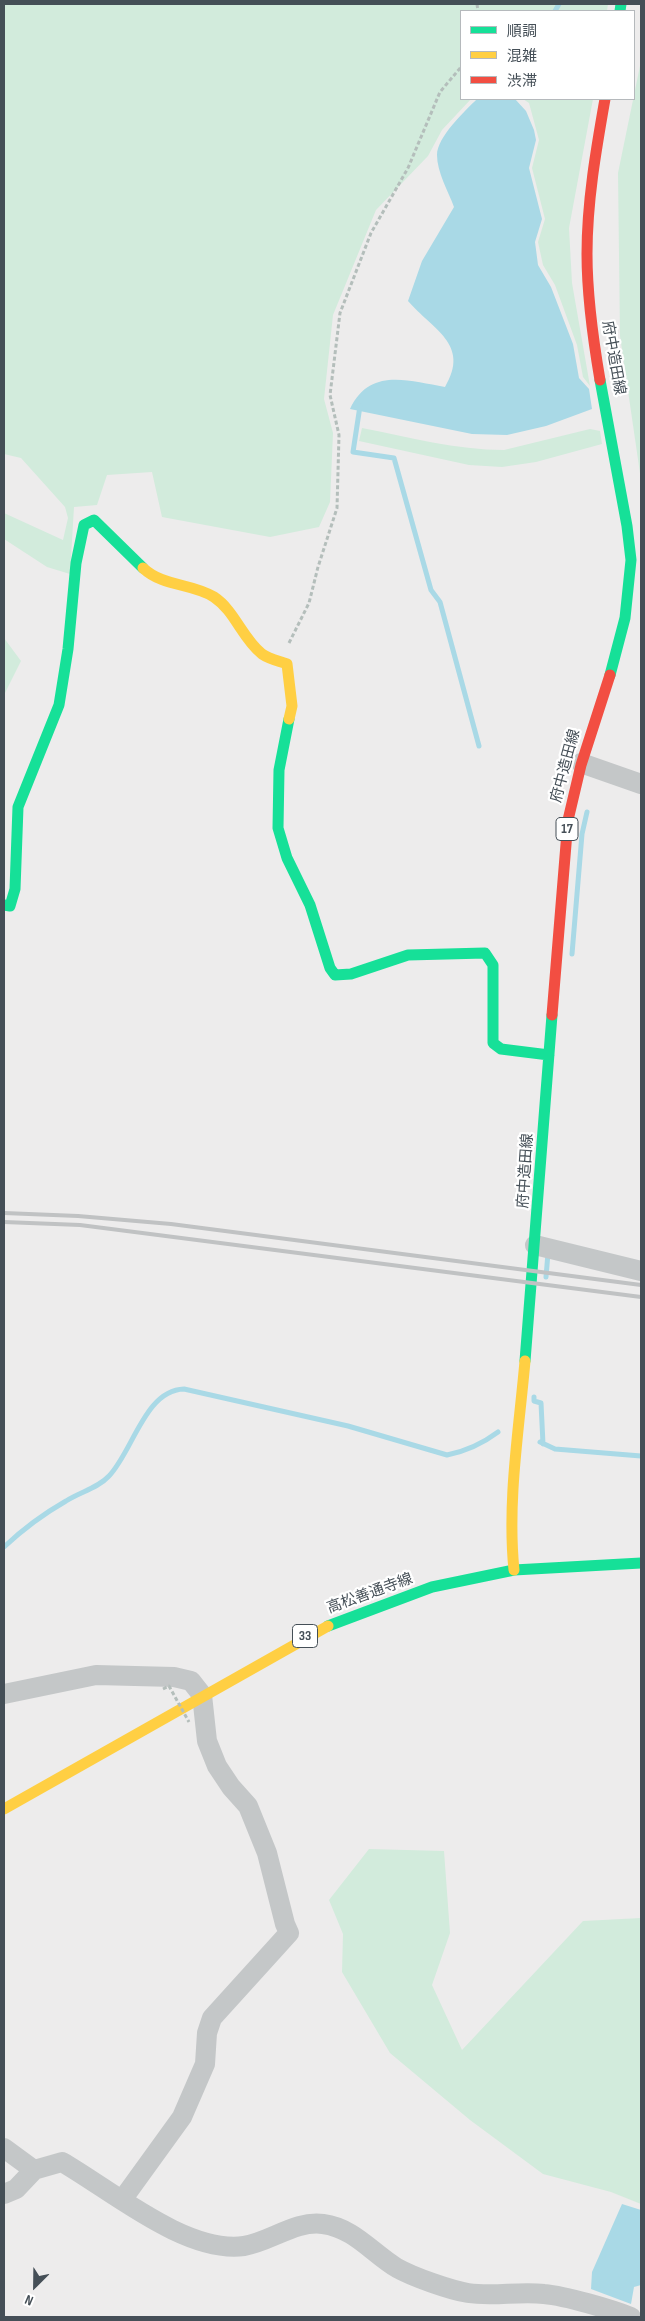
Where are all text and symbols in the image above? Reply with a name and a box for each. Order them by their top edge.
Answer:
legend [460,10,635,100]
text: 順調 [507,22,537,41]
text: 混雑 [507,47,537,66]
text: 渋滞 [507,72,537,91]
street label: 府中造田線 [598,320,628,396]
street label: 府中造田線 [548,727,584,805]
road number: 17 [556,818,578,841]
street label: 府中造田線 [514,1133,538,1209]
street label: 高松善通寺線 [325,1570,415,1618]
road number: 33 [292,1624,318,1648]
north arrow [10,2261,60,2311]
text: N [22,2291,36,2310]

